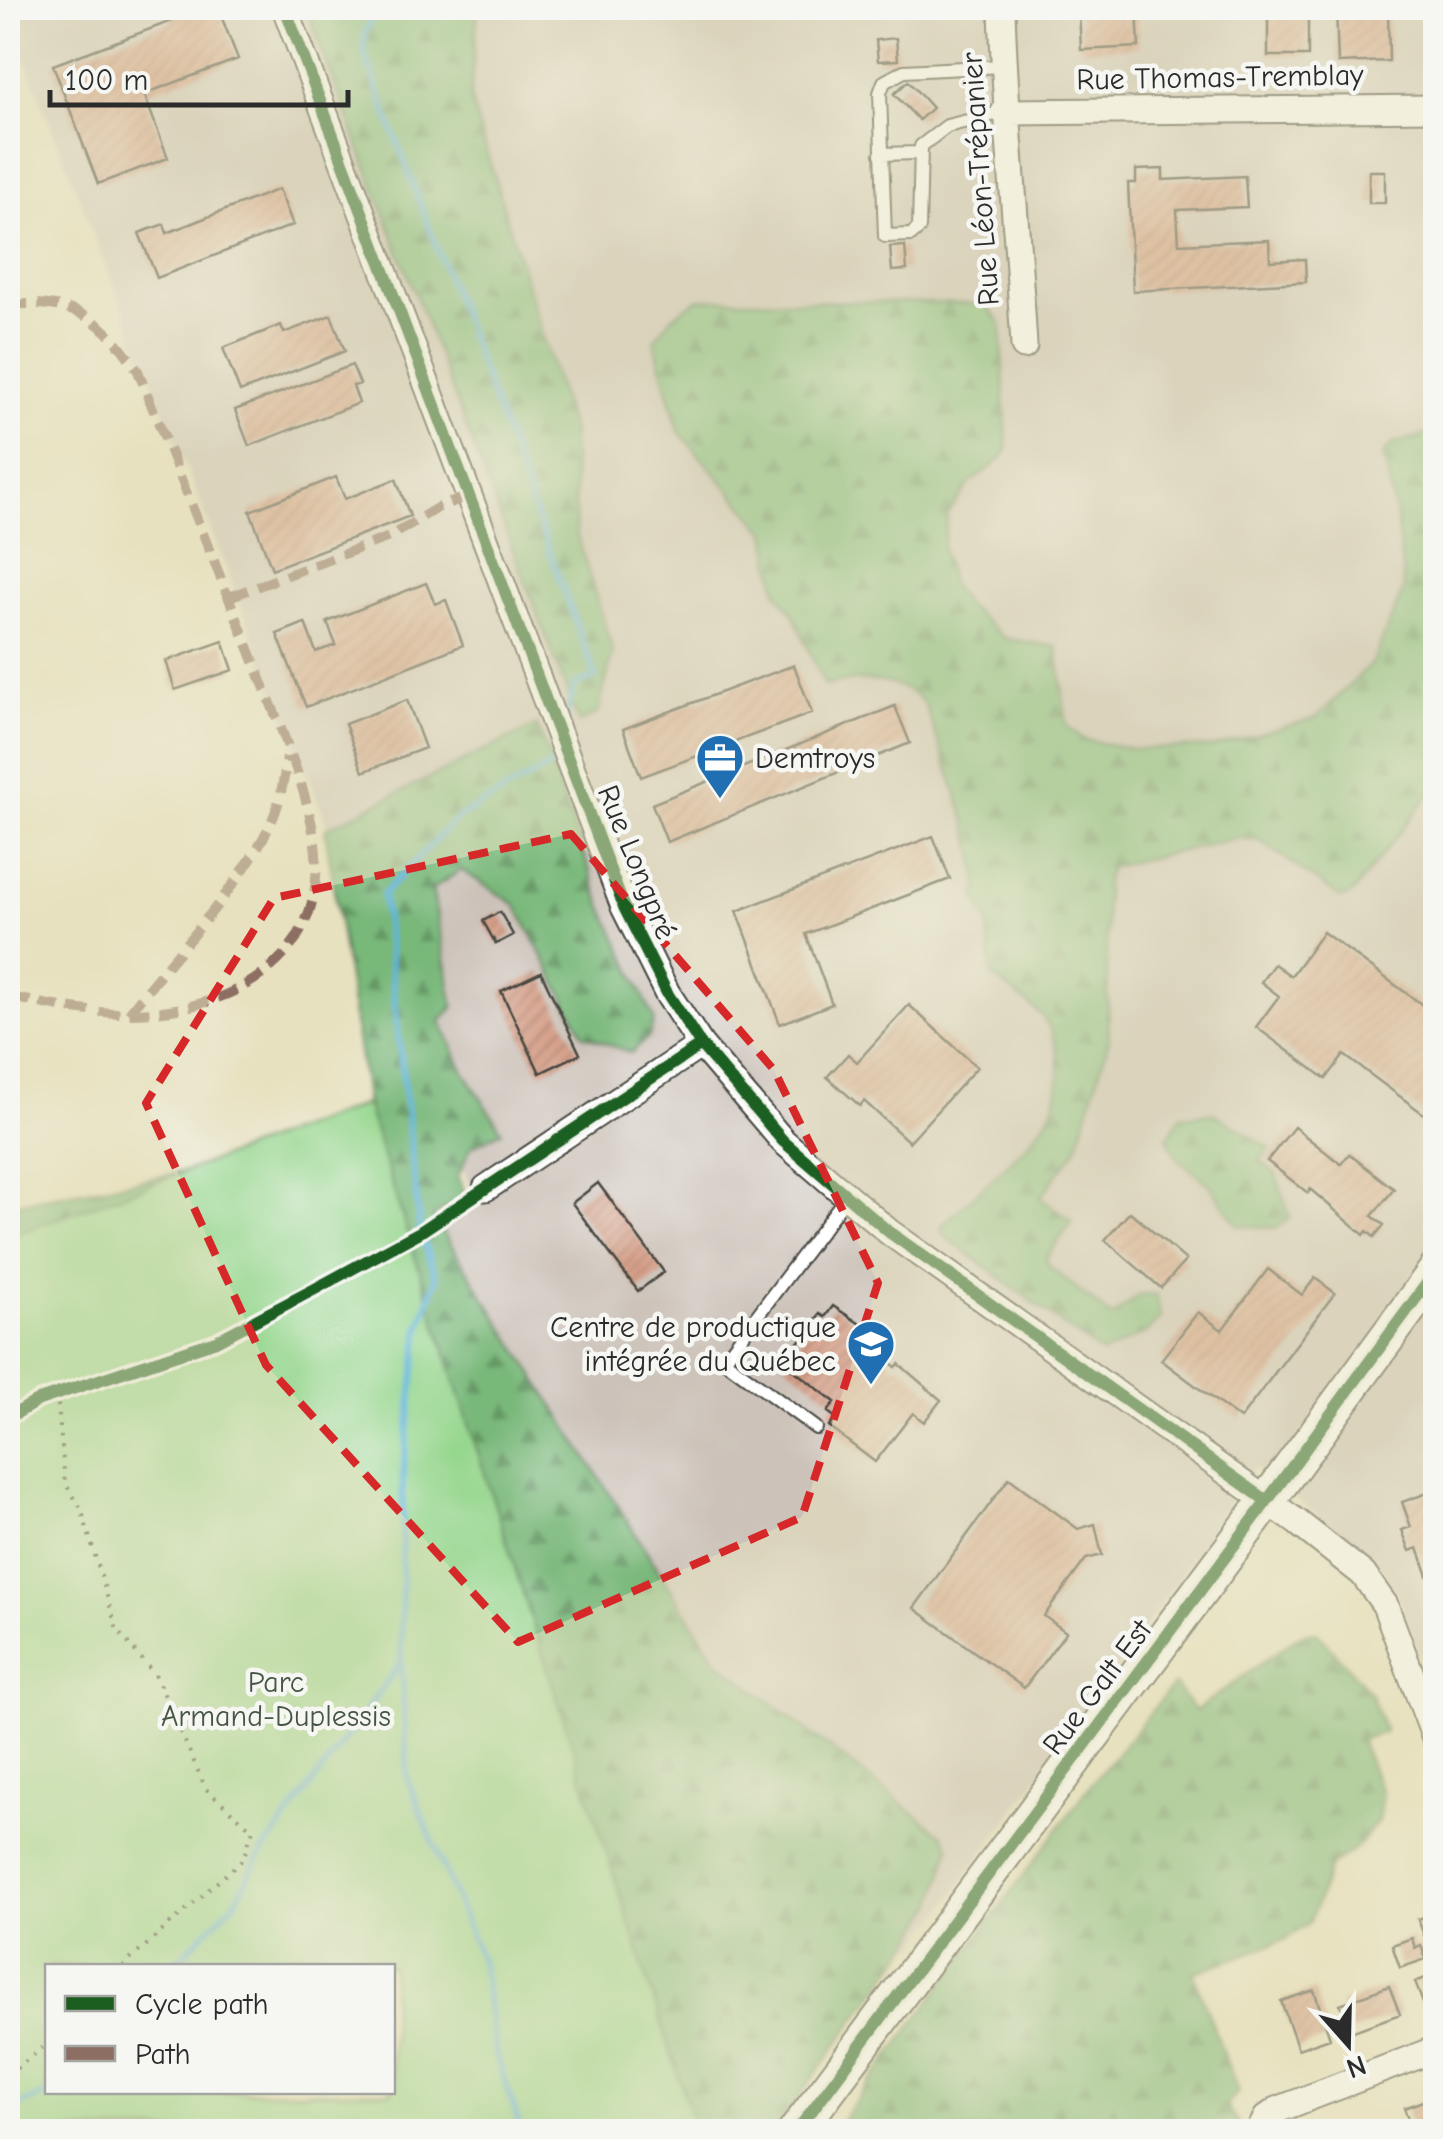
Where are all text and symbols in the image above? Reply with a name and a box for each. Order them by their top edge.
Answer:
scale bar [50,45,348,107]
street label: Rue Léon-Trépanier [954,51,1007,307]
street label: Rue Thomas-Tremblay [1076,57,1365,98]
text: 100 m [65,63,148,98]
office icon: Demtroys [694,732,746,800]
place label: Demtroys [755,741,875,776]
street label: Rue Longpré [590,780,683,944]
place label: Centre de productique intégrée du Québec [550,1310,836,1379]
school or university icon: Centre de productique intégrée du Québec [845,1318,897,1386]
street label: Rue Galt Est [1035,1612,1160,1762]
park label: Parc Armand-Duplessis [161,1665,391,1734]
legend [45,1964,395,2094]
text: Cycle path [135,1987,269,2022]
north arrow [1298,1994,1398,2094]
text: Path [135,2037,191,2072]
text: N [1342,2048,1370,2085]

